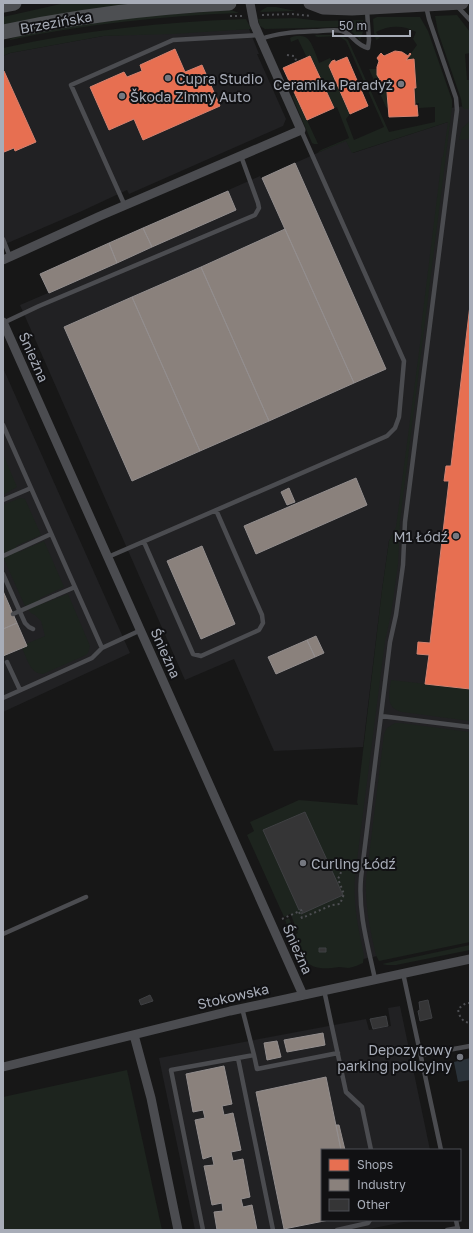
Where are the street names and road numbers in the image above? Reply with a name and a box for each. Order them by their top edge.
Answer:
street label: Brzezińska [19,7,93,37]
street label: Śnieżna [15,329,53,385]
street label: Śnieżna [147,625,185,681]
street label: Śnieżna [279,921,317,977]
street label: Stokowska [196,980,270,1012]

